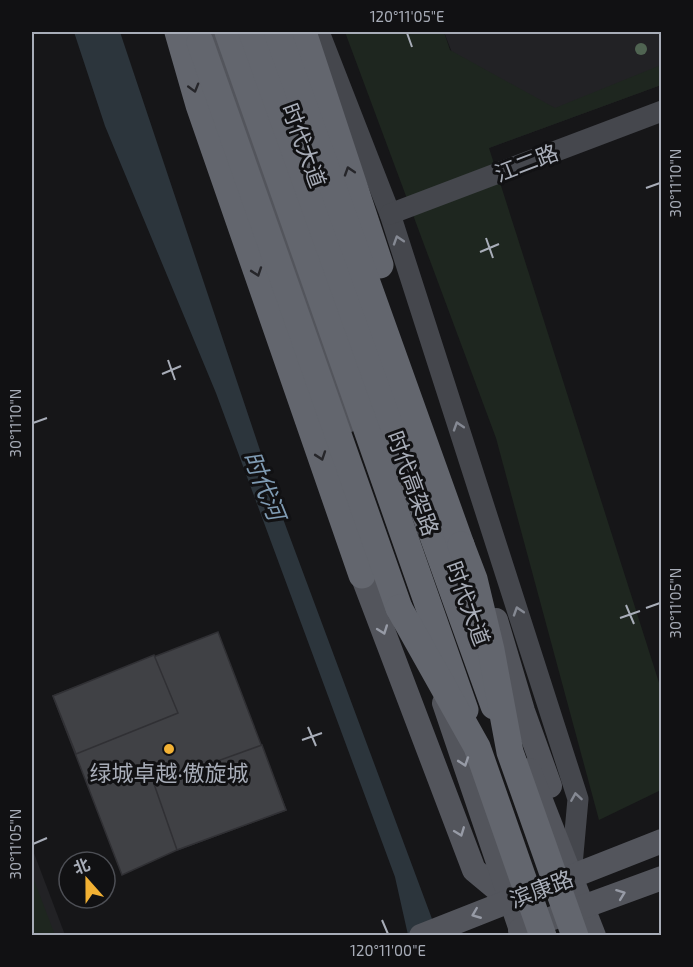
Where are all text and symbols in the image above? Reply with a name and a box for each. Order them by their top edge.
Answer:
text: 120°11'05"E [370,7,444,25]
one-way arrow [187,82,199,93]
street label: 时代大道 [278,99,332,191]
street label: 江二路 [491,138,561,186]
text: 30°11'10"N [666,149,684,217]
one-way arrow [344,166,356,177]
one-way arrow [393,235,405,246]
one-way arrow [250,266,263,277]
text: 30°11'10"N [6,389,24,457]
one-way arrow [453,421,465,432]
street label: 时代高架路 [383,427,445,539]
water label: 时代河 [238,446,293,528]
one-way arrow [314,451,326,461]
street label: 时代大道 [442,557,496,649]
text: 30°11'05"N [666,568,684,638]
one-way arrow [513,606,525,617]
one-way arrow [375,624,388,635]
marker: 绿城卓越·傲旋城 [162,742,176,756]
one-way arrow [456,756,469,767]
place label: 绿城卓越·傲旋城 [89,759,249,785]
one-way arrow [571,792,583,802]
text: 30°11'05"N [6,809,24,879]
one-way arrow [452,826,465,837]
north arrow [57,850,117,910]
text: 北 [71,854,92,877]
street label: 滨康路 [506,864,576,912]
one-way arrow [615,889,626,901]
one-way arrow [472,906,482,919]
text: 120°11'00"E [350,941,426,959]

